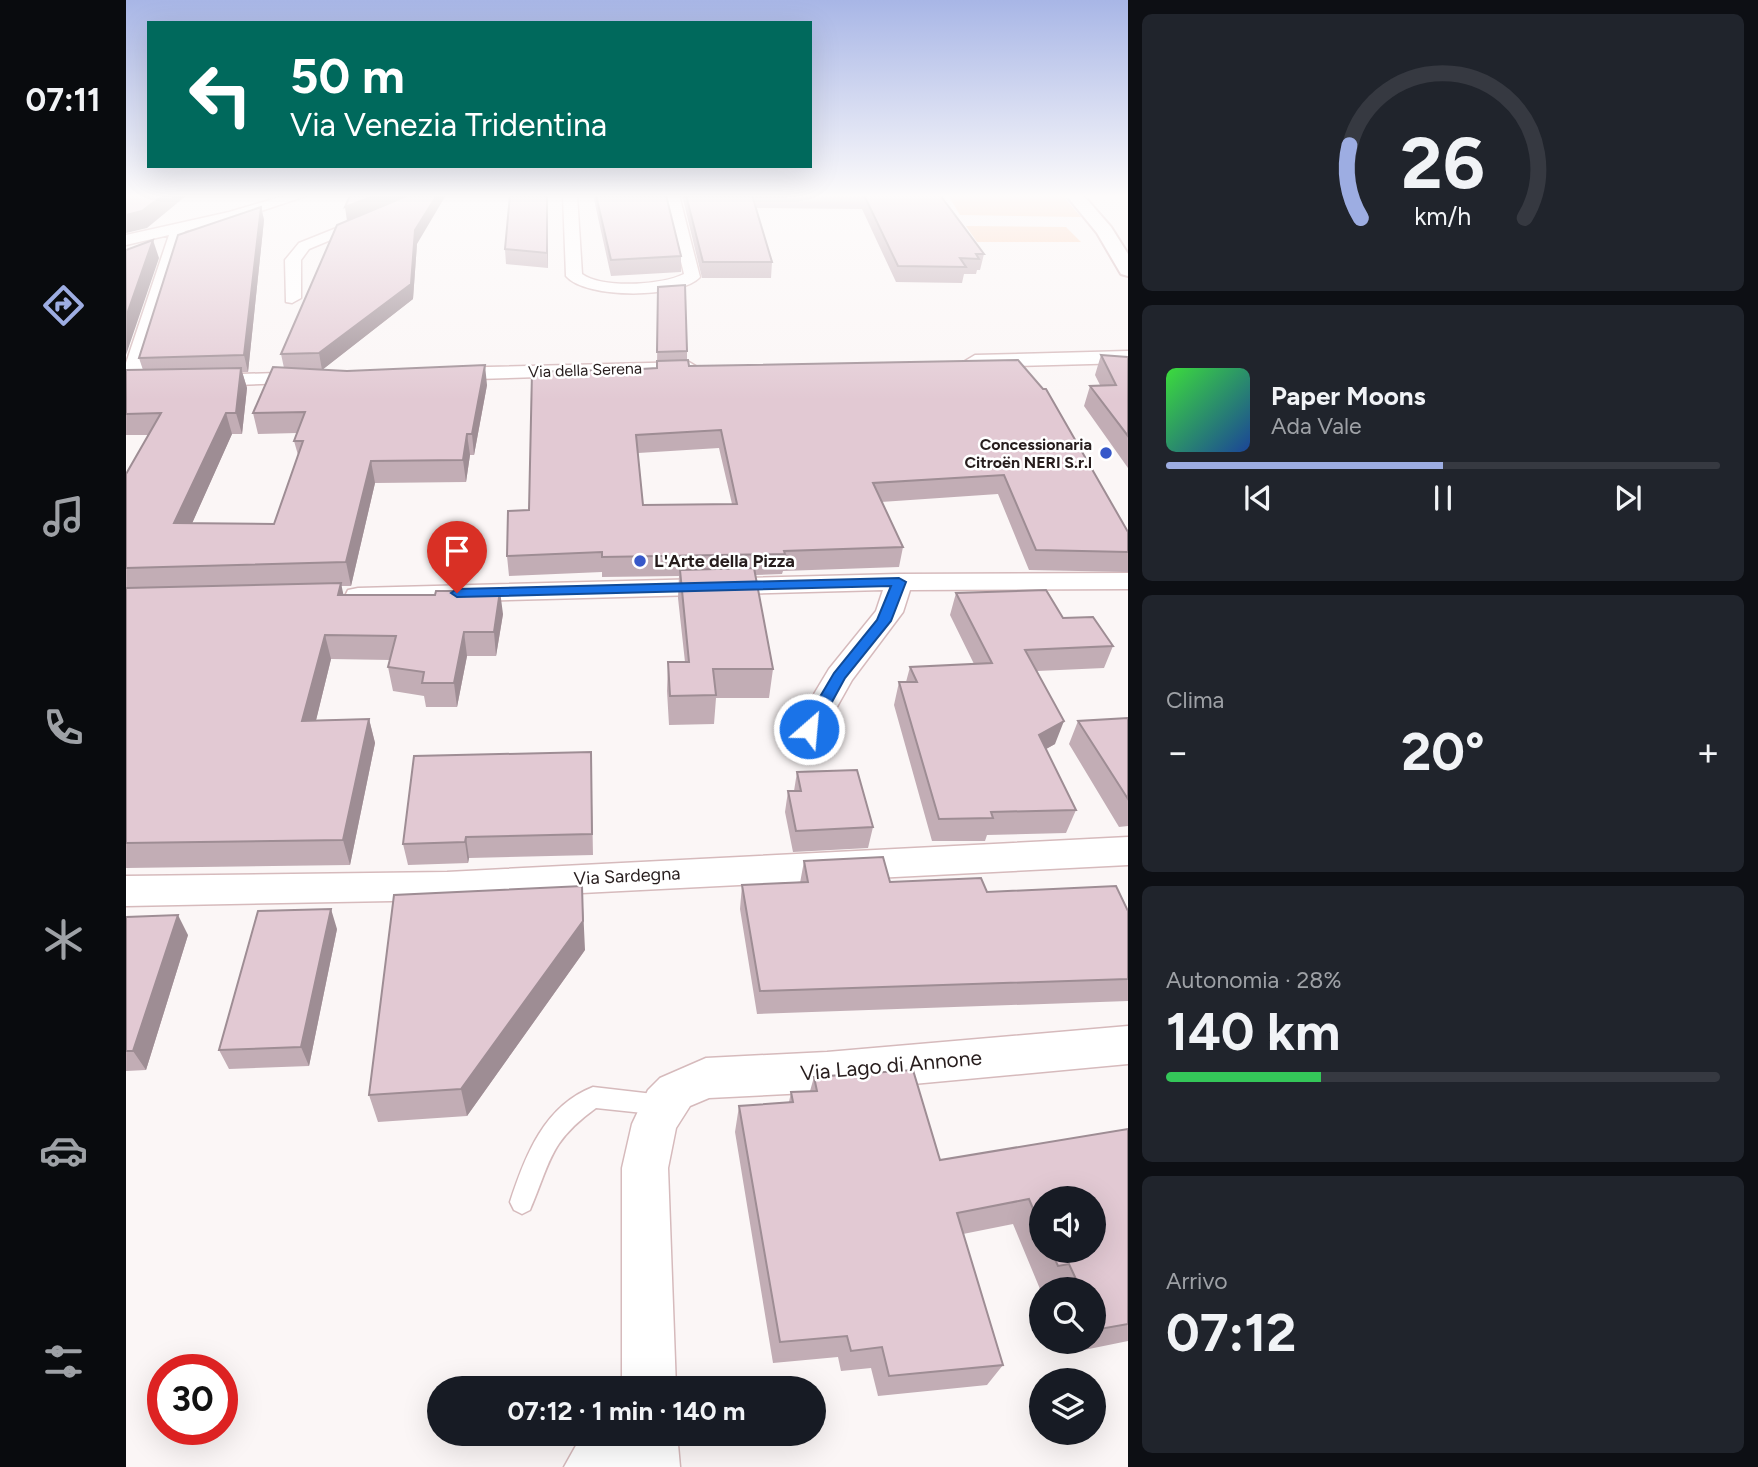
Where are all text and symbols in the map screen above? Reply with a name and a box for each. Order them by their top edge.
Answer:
text: 50 m [290,46,405,105]
icon: left [175,49,266,140]
text: 07:11 [25,81,101,119]
text: Via Venezia Tridentina [290,106,607,144]
text: 26 [1401,120,1485,207]
text: km/h [1414,201,1472,231]
icon: directions [39,281,88,330]
street label: Via della Serena [528,359,642,381]
text: Paper Moons [1271,380,1426,412]
text: Ada Vale [1271,412,1362,440]
place label: Concessionaria Citroën NERI S.r.l [964,435,1092,472]
marker: Concessionaria Citroën NERI S.r.l [1098,445,1114,461]
icon: previous [1239,479,1277,517]
icon: pause [1424,479,1462,517]
icon: next [1609,479,1647,517]
icon: music [39,492,88,541]
pin [427,521,487,593]
icon: arrive [438,532,476,570]
place label: L'Arte della Pizza [654,550,795,572]
marker: L'Arte della Pizza [632,553,648,569]
text: Clima [1166,686,1224,714]
position arrow [772,692,846,766]
icon: phone [39,703,88,752]
text: 20° [1401,721,1485,783]
text: − [1166,729,1190,775]
text: + [1696,729,1720,775]
street label: Via Sardegna [573,862,681,890]
icon: climate [39,915,88,964]
text: Autonomia · 28% [1166,966,1341,994]
text: 140 km [1166,1001,1340,1063]
street label: Via Lago di Annone [799,1045,983,1085]
icon: car [39,1126,88,1175]
map controls [1029,1186,1106,1445]
button: sound [1029,1186,1106,1263]
text: Arrivo [1166,1267,1228,1295]
button: search [1029,1277,1106,1354]
text: 07:12 [1166,1302,1296,1364]
icon: filters [39,1337,88,1386]
speed limit sign: 30 [147,1354,238,1445]
button: layers [1029,1368,1106,1445]
text: 07:12 · 1 min · 140 m [508,1395,745,1427]

